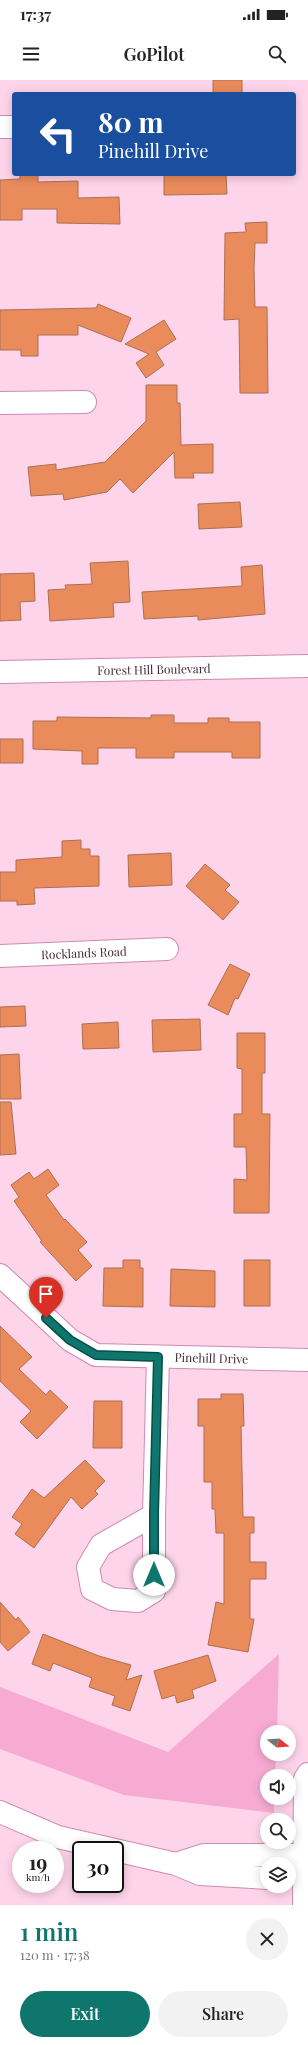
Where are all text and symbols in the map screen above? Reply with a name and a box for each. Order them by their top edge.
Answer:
text: 17:37 [20,4,51,24]
text: GoPilot [123,42,185,66]
icon: menu [20,43,42,65]
icon: search [266,43,288,65]
text: 80 m [98,103,164,140]
icon: left [32,108,84,160]
text: Pinehill Drive [98,139,208,163]
street label: Forest Hill Boulevard [97,660,211,678]
street label: Rocklands Road [41,943,127,962]
pin [29,1277,63,1318]
icon: arrive [35,1283,57,1305]
street label: Pinehill Drive [174,1349,248,1367]
position arrow [133,1554,175,1596]
north arrow [260,1725,296,1761]
map controls [260,1725,296,1893]
button: sound [260,1769,296,1805]
button: search [260,1813,296,1849]
speed limit sign: 30 [72,1841,124,1893]
text: 19 [29,1848,47,1875]
button: layers [260,1857,296,1893]
text: km/h [26,1870,50,1884]
text: 1 min [20,1915,78,1947]
button: close [246,1918,288,1960]
text: 120 m · 17:38 [20,1946,90,1963]
button: Exit [20,1991,150,2037]
button: Share [158,1991,288,2037]

